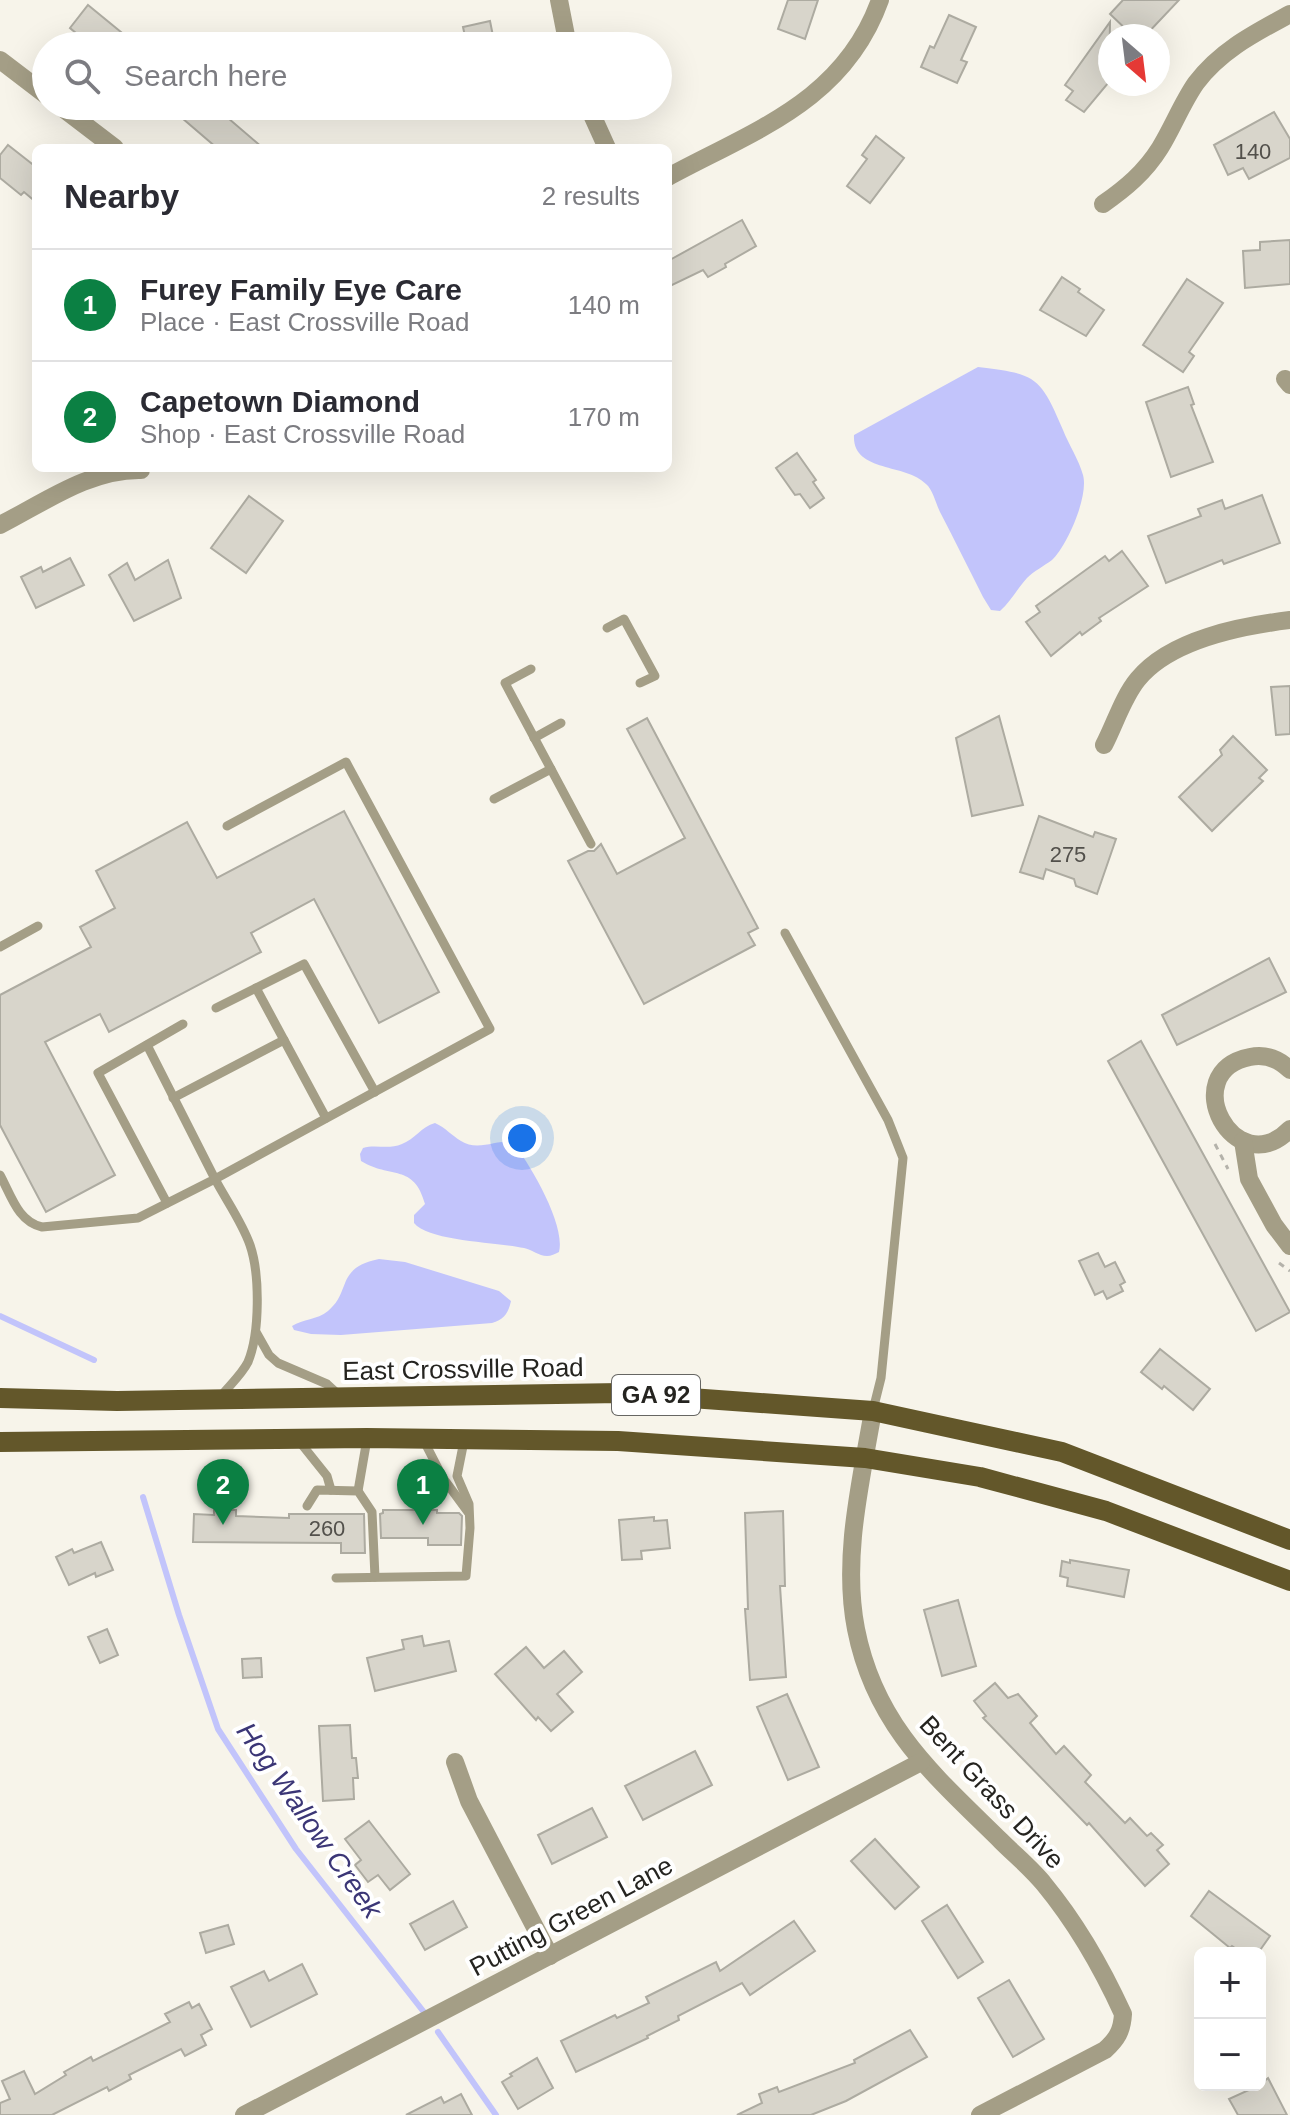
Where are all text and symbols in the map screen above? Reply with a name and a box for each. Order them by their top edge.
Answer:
north arrow [1098,24,1170,96]
search box [32,32,672,120]
icon: search [60,54,104,98]
text: Search here [124,59,287,92]
house number: 140 [1235,139,1271,164]
text: Nearby [64,177,179,215]
text: 2 results [542,181,640,211]
text: Furey Family Eye Care [140,273,462,306]
text: 1 [83,290,97,320]
text: 140 m [568,290,640,320]
text: Place · East Crossville Road [140,307,469,337]
text: Capetown Diamond [140,385,420,418]
text: 2 [83,402,97,432]
text: 170 m [568,402,640,432]
text: Shop · East Crossville Road [140,419,465,449]
house number: 275 [1050,842,1086,867]
your location [502,1118,542,1158]
street label: East Crossville Road [342,1352,584,1386]
road number: GA 92 [612,1375,700,1415]
pin: 2 [197,1459,249,1525]
pin: 1 [397,1459,449,1525]
house number: 260 [309,1516,345,1541]
street label: Bent Grass Drive [914,1709,1070,1875]
water label: Hog Wallow Creek [231,1717,390,1926]
street label: Putting Green Lane [464,1850,678,1982]
map controls [1194,1947,1266,2091]
button: + [1194,1947,1266,2019]
button: − [1194,2019,1266,2091]

